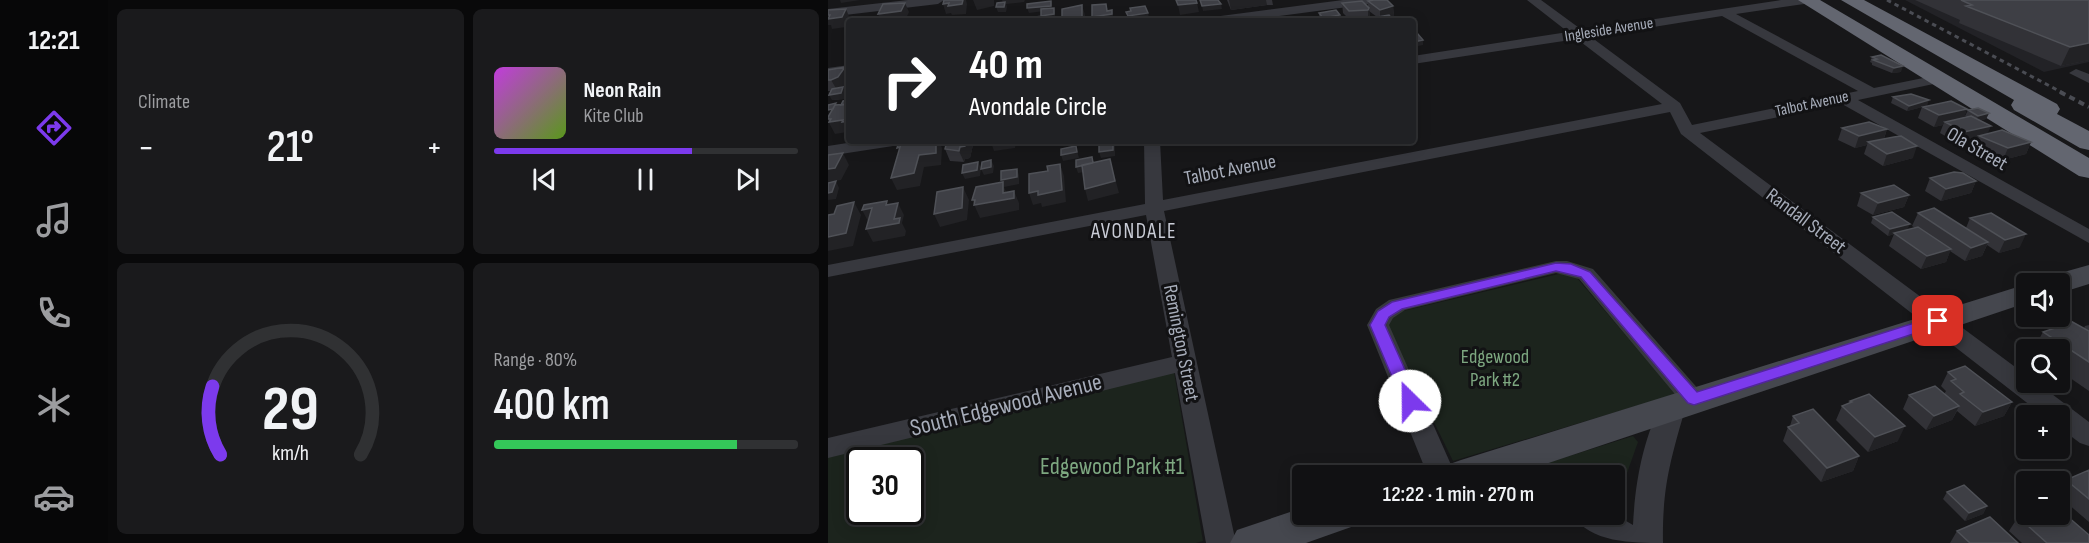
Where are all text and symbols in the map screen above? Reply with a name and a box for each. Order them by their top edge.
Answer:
street label: Ingleside Avenue [1563,14,1655,46]
text: 12:21 [28,25,80,57]
text: 40 m [969,40,1043,91]
icon: right [870,42,948,120]
text: Neon Rain [584,77,661,104]
street label: Talbot Avenue [1774,87,1850,121]
text: Climate [138,90,190,114]
text: Avondale Circle [969,91,1107,123]
text: Kite Club [584,104,644,128]
icon: directions [33,107,75,149]
text: 21° [266,120,314,175]
street label: Ola Street [1942,122,2012,176]
text: − [138,128,154,168]
text: + [426,128,443,168]
street label: Talbot Avenue [1182,149,1278,191]
icon: previous [528,163,561,196]
icon: pause [629,163,662,196]
icon: next [731,163,764,196]
street label: Randall Street [1761,183,1851,259]
icon: music [33,199,75,241]
district label: AVONDALE [1090,219,1177,244]
map controls [2016,273,2070,525]
button: sound [2016,273,2070,327]
street label: Remington Street [1158,283,1204,403]
icon: phone [33,292,75,334]
pin [1912,295,1963,346]
icon: arrive [1921,304,1954,337]
button: search [2016,339,2070,393]
park label: Edgewood Park #2 [1461,345,1529,392]
text: Range · 80% [494,348,577,372]
street label: South Edgewood Avenue [907,367,1105,443]
position arrow [1378,369,1442,433]
text: 29 [262,373,319,448]
text: 400 km [494,378,610,433]
icon: climate [33,384,75,426]
button: + [2016,405,2070,459]
text: km/h [272,442,309,467]
speed limit sign: 30 [846,447,924,525]
park label: Edgewood Park #1 [1040,452,1185,481]
button: − [2016,471,2070,525]
icon: car [33,476,75,518]
text: 12:22 · 1 min · 270 m [1383,481,1534,508]

